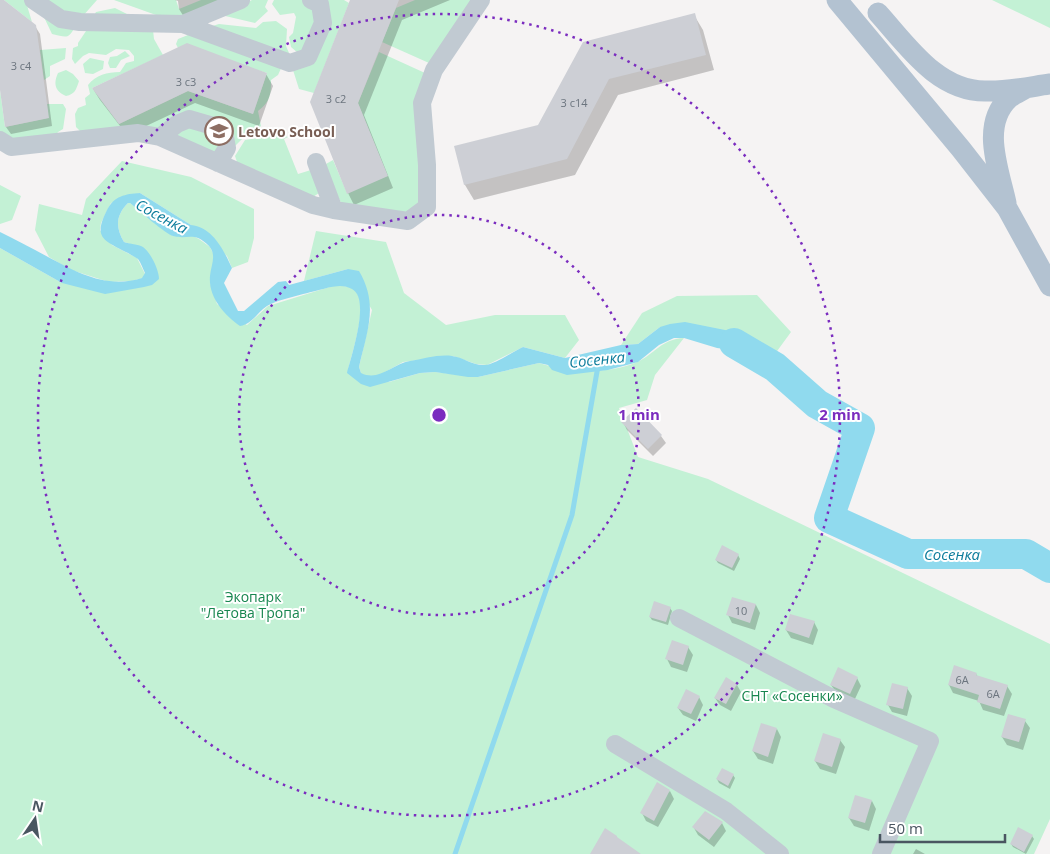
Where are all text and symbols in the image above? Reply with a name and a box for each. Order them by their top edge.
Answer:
house number: 3 с4 [11,58,32,73]
house number: 3 с3 [176,74,196,89]
house number: 3 с2 [326,91,346,106]
house number: 3 с14 [561,95,588,110]
school or university icon: Letovo School [204,116,234,146]
place label: Letovo School [238,122,335,141]
water label: Сосенка [133,194,192,238]
water label: Сосенка [568,346,626,372]
text: 1 min [618,404,660,424]
text: 2 min [819,404,861,424]
centre of rings [430,406,448,424]
water label: Сосенка [924,544,981,564]
park label: Экопарк "Летова Тропа" [201,587,305,622]
house number: 10 [735,603,747,618]
house number: 6А [955,672,969,687]
park label: СНТ «Сосенки» [741,686,843,705]
house number: 6А [986,686,1000,701]
north arrow [10,794,60,844]
text: N [30,795,46,816]
scale bar [880,812,1005,844]
text: 50 m [888,818,923,838]

